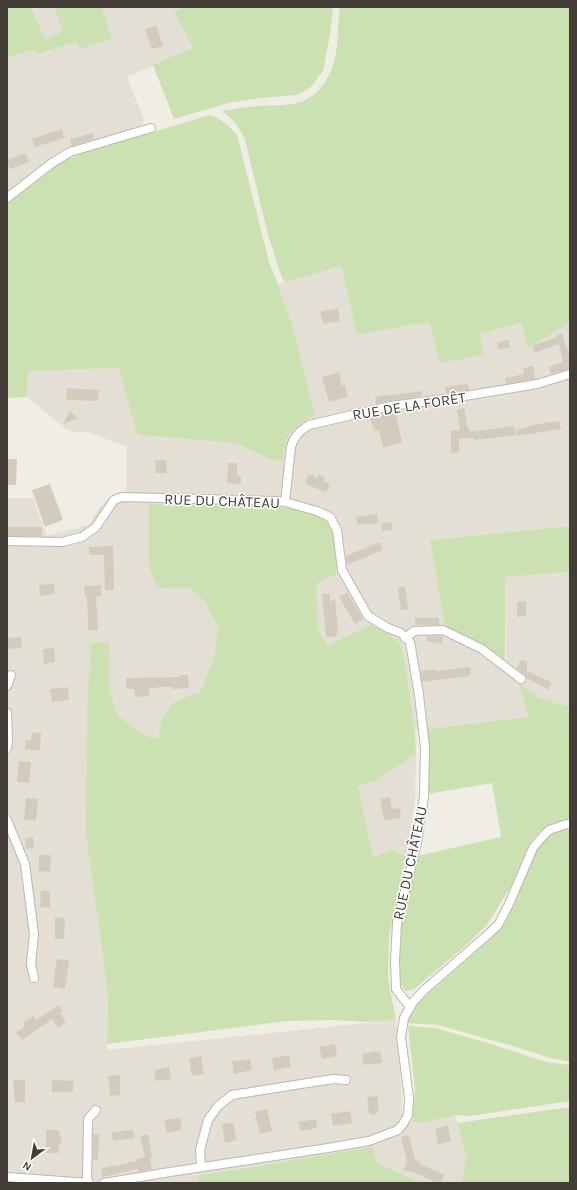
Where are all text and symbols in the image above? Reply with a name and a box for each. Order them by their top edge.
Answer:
street label: RUE DE LA FORÊT [351,388,468,424]
street label: RUE DU CHÂTEAU [164,490,280,512]
street label: RUE DU CHÂTEAU [389,804,431,922]
north arrow [12,1138,52,1178]
text: N [20,1158,34,1174]

